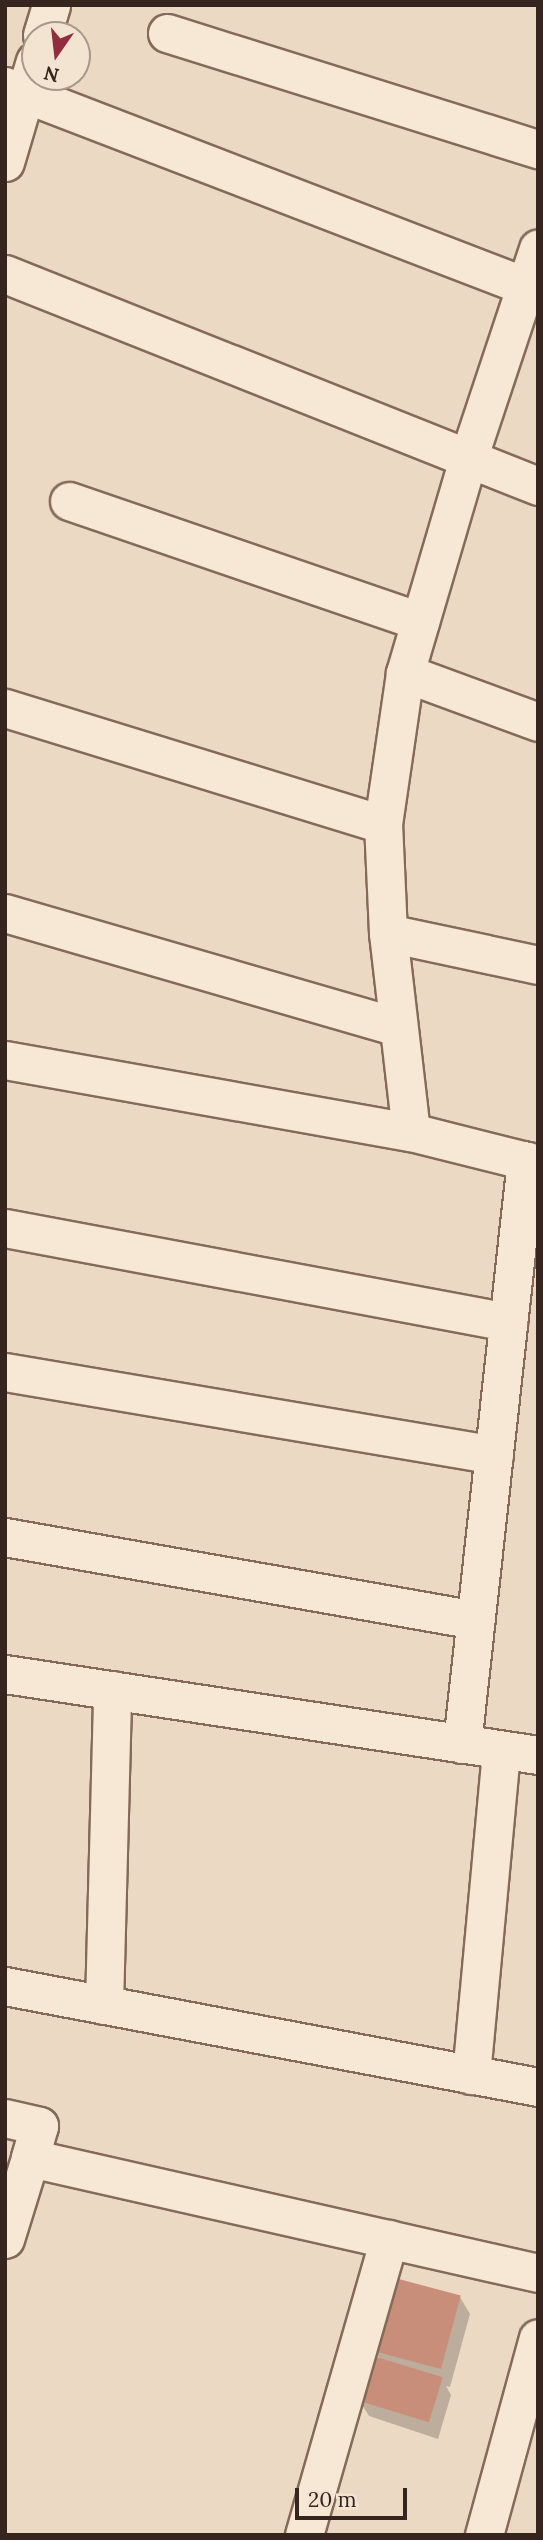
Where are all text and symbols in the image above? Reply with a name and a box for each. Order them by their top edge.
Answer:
north arrow [21,21,91,91]
text: N [41,61,61,88]
scale bar [298,2474,410,2518]
text: 20 m [308,2486,357,2513]

